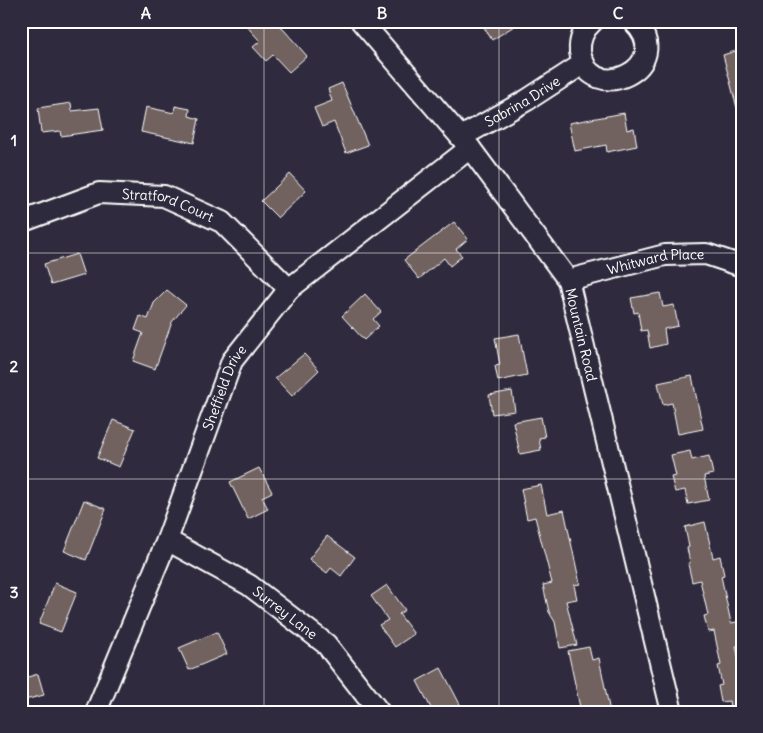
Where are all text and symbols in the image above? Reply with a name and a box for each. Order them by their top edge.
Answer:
text: A [141,3,151,23]
text: B [377,3,388,23]
text: C [613,3,624,23]
street label: Sabrina Drive [481,72,564,131]
text: 1 [11,130,17,150]
street label: Stratford Court [122,185,217,226]
street label: Whitward Place [605,245,704,279]
street label: Mountain Road [561,286,601,383]
street label: Sheffield Drive [199,341,250,433]
text: 2 [10,356,19,376]
text: 3 [9,582,19,602]
street label: Surrey Lane [249,582,321,643]

